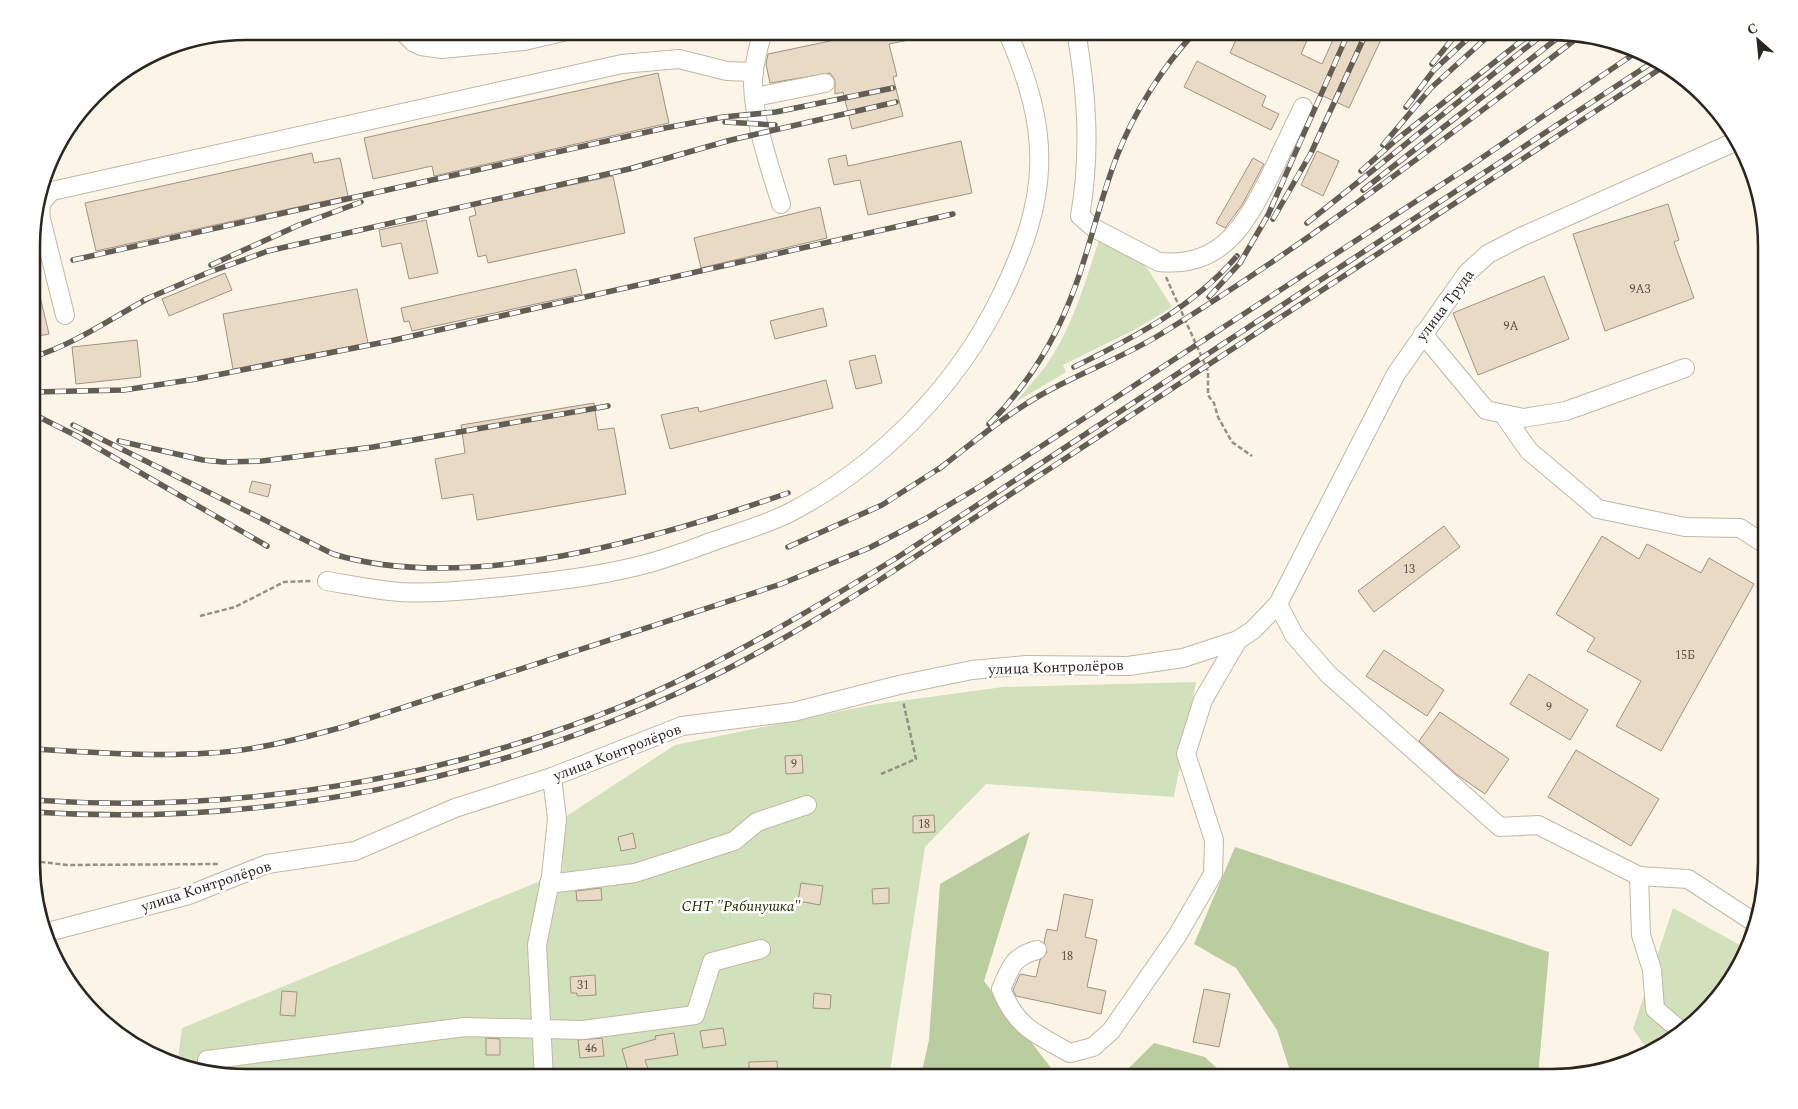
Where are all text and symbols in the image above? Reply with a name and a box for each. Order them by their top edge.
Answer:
north arrow [1733,15,1783,65]
text: С [1743,17,1762,40]
street label: улица Труда [1410,264,1480,347]
house number: 9А3 [1629,280,1651,299]
house number: 9А [1503,317,1519,336]
house number: 13 [1403,560,1415,579]
house number: 15Б [1675,646,1695,665]
street label: улица Контролёров [987,654,1124,681]
house number: 9 [1546,698,1552,717]
street label: улица Контролёров [549,717,685,788]
house number: 9 [791,755,797,774]
house number: 18 [918,815,930,834]
street label: улица Контролёров [137,854,274,919]
park label: СНТ "Рябинушка" [681,895,801,918]
house number: 18 [1061,947,1073,966]
house number: 31 [577,976,589,995]
house number: 46 [585,1039,597,1058]

